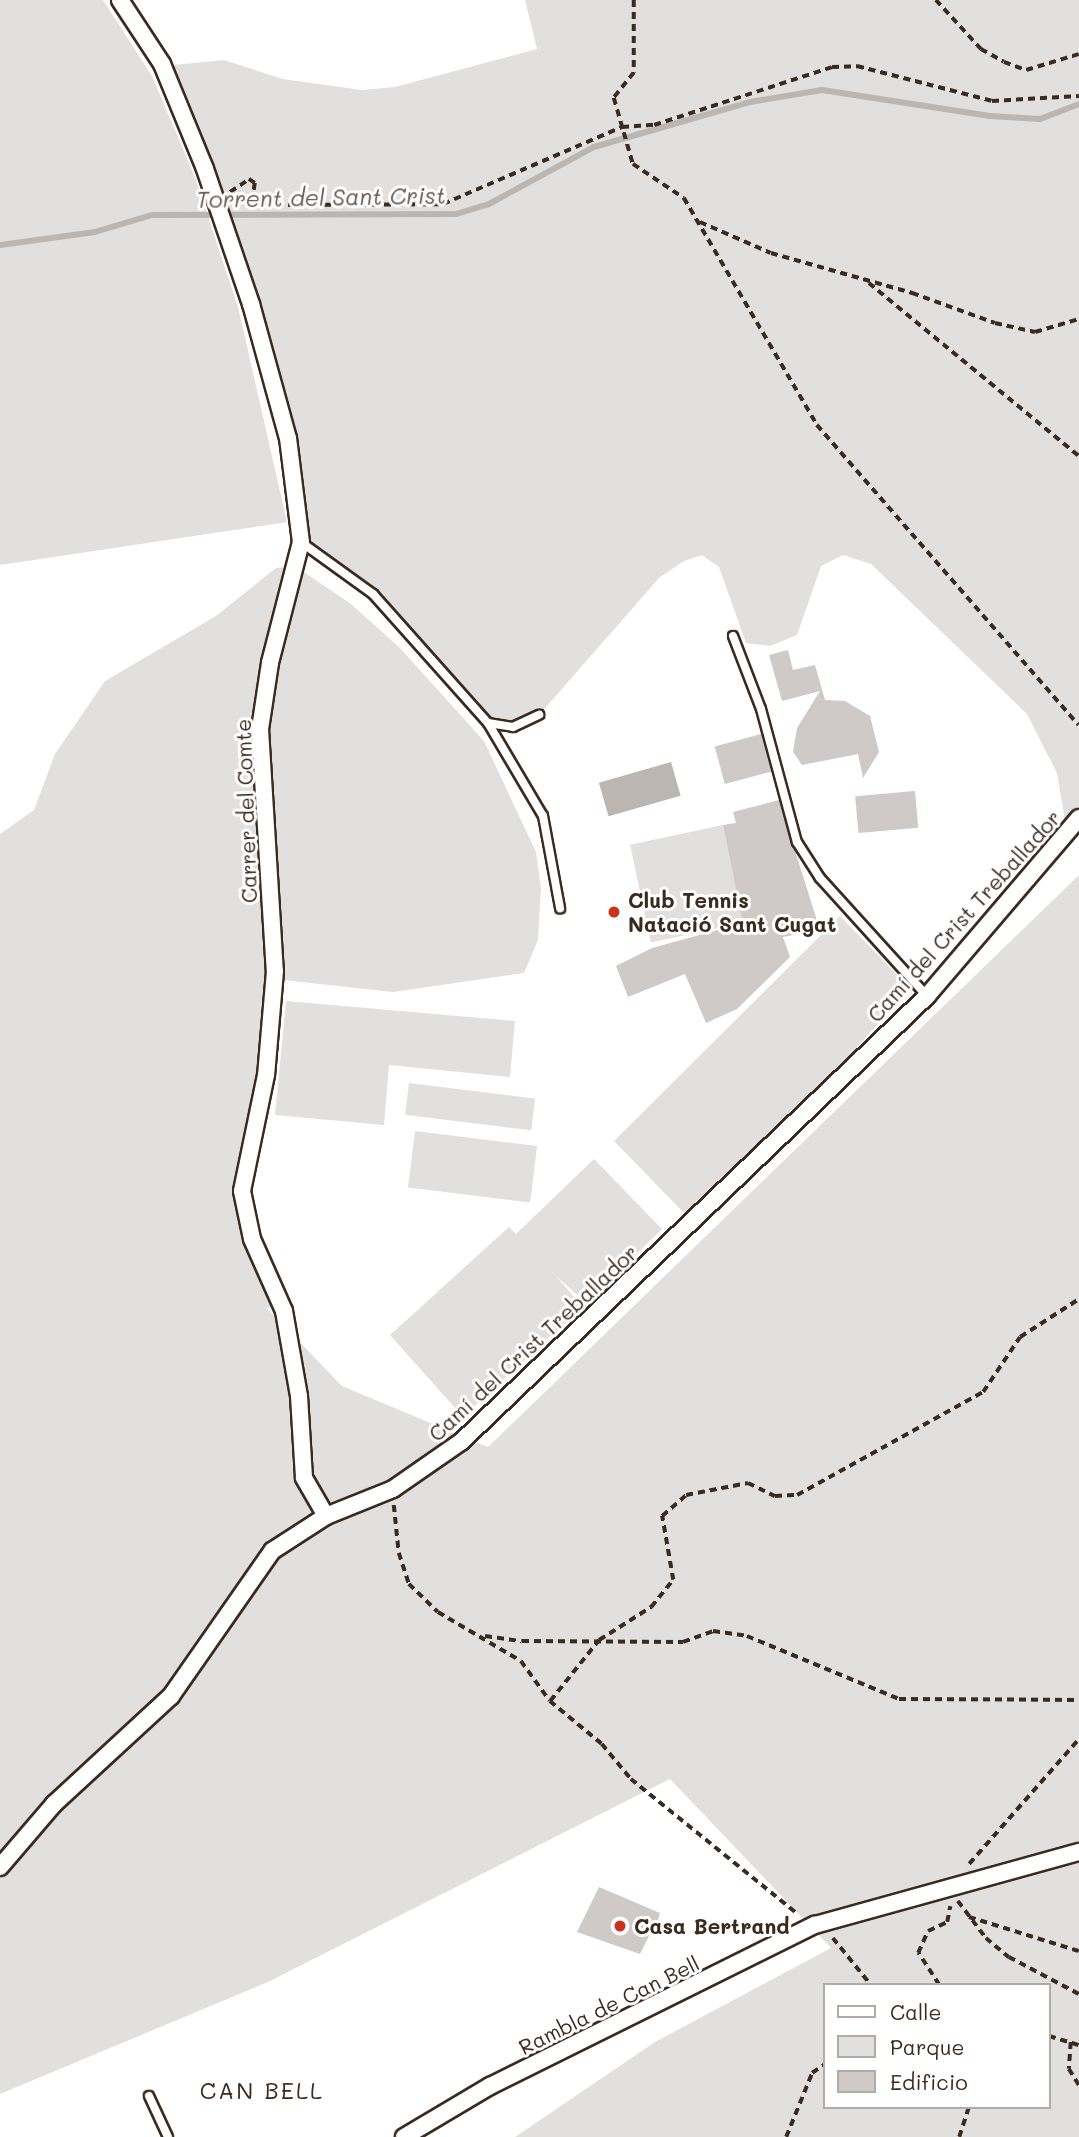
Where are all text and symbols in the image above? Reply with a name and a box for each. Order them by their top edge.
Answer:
water label: Torrent del Sant Crist [196,181,446,213]
street label: Carrer del Comte [230,719,262,903]
street label: Camí del Crist Treballador [862,805,1066,1027]
place label: Club Tennis Natació Sant Cugat [628,887,836,937]
marker: Club Tennis Natació Sant Cugat [606,904,622,920]
street label: Camí del Crist Treballador [423,1240,643,1446]
place label: Casa Bertrand [634,1913,790,1939]
marker: Casa Bertrand [612,1918,628,1934]
street label: Rambla de Can Bell [515,1950,703,2060]
legend [824,1983,1051,2109]
text: Calle [890,1998,942,2025]
text: Parque [890,2033,964,2060]
text: Edificio [890,2068,968,2095]
district label: CAN BELL [201,2076,323,2104]

